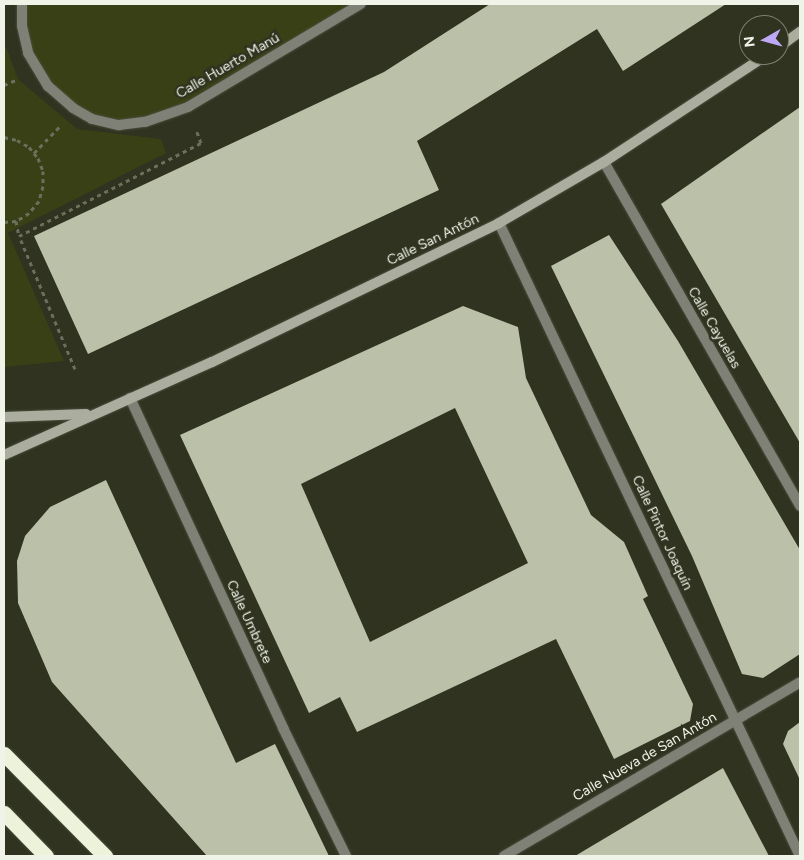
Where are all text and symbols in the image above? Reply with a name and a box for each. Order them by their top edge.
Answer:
north arrow [739,15,789,65]
street label: Calle Huerto Manú [173,30,283,102]
text: N [741,35,759,48]
street label: Calle San Antón [384,211,482,269]
street label: Calle Cayuelas [684,284,744,372]
street label: Calle Pintor Joaquín [628,473,696,593]
street label: Calle Umbrete [222,578,276,666]
street label: Calle Nueva de San Antón [570,709,720,805]

